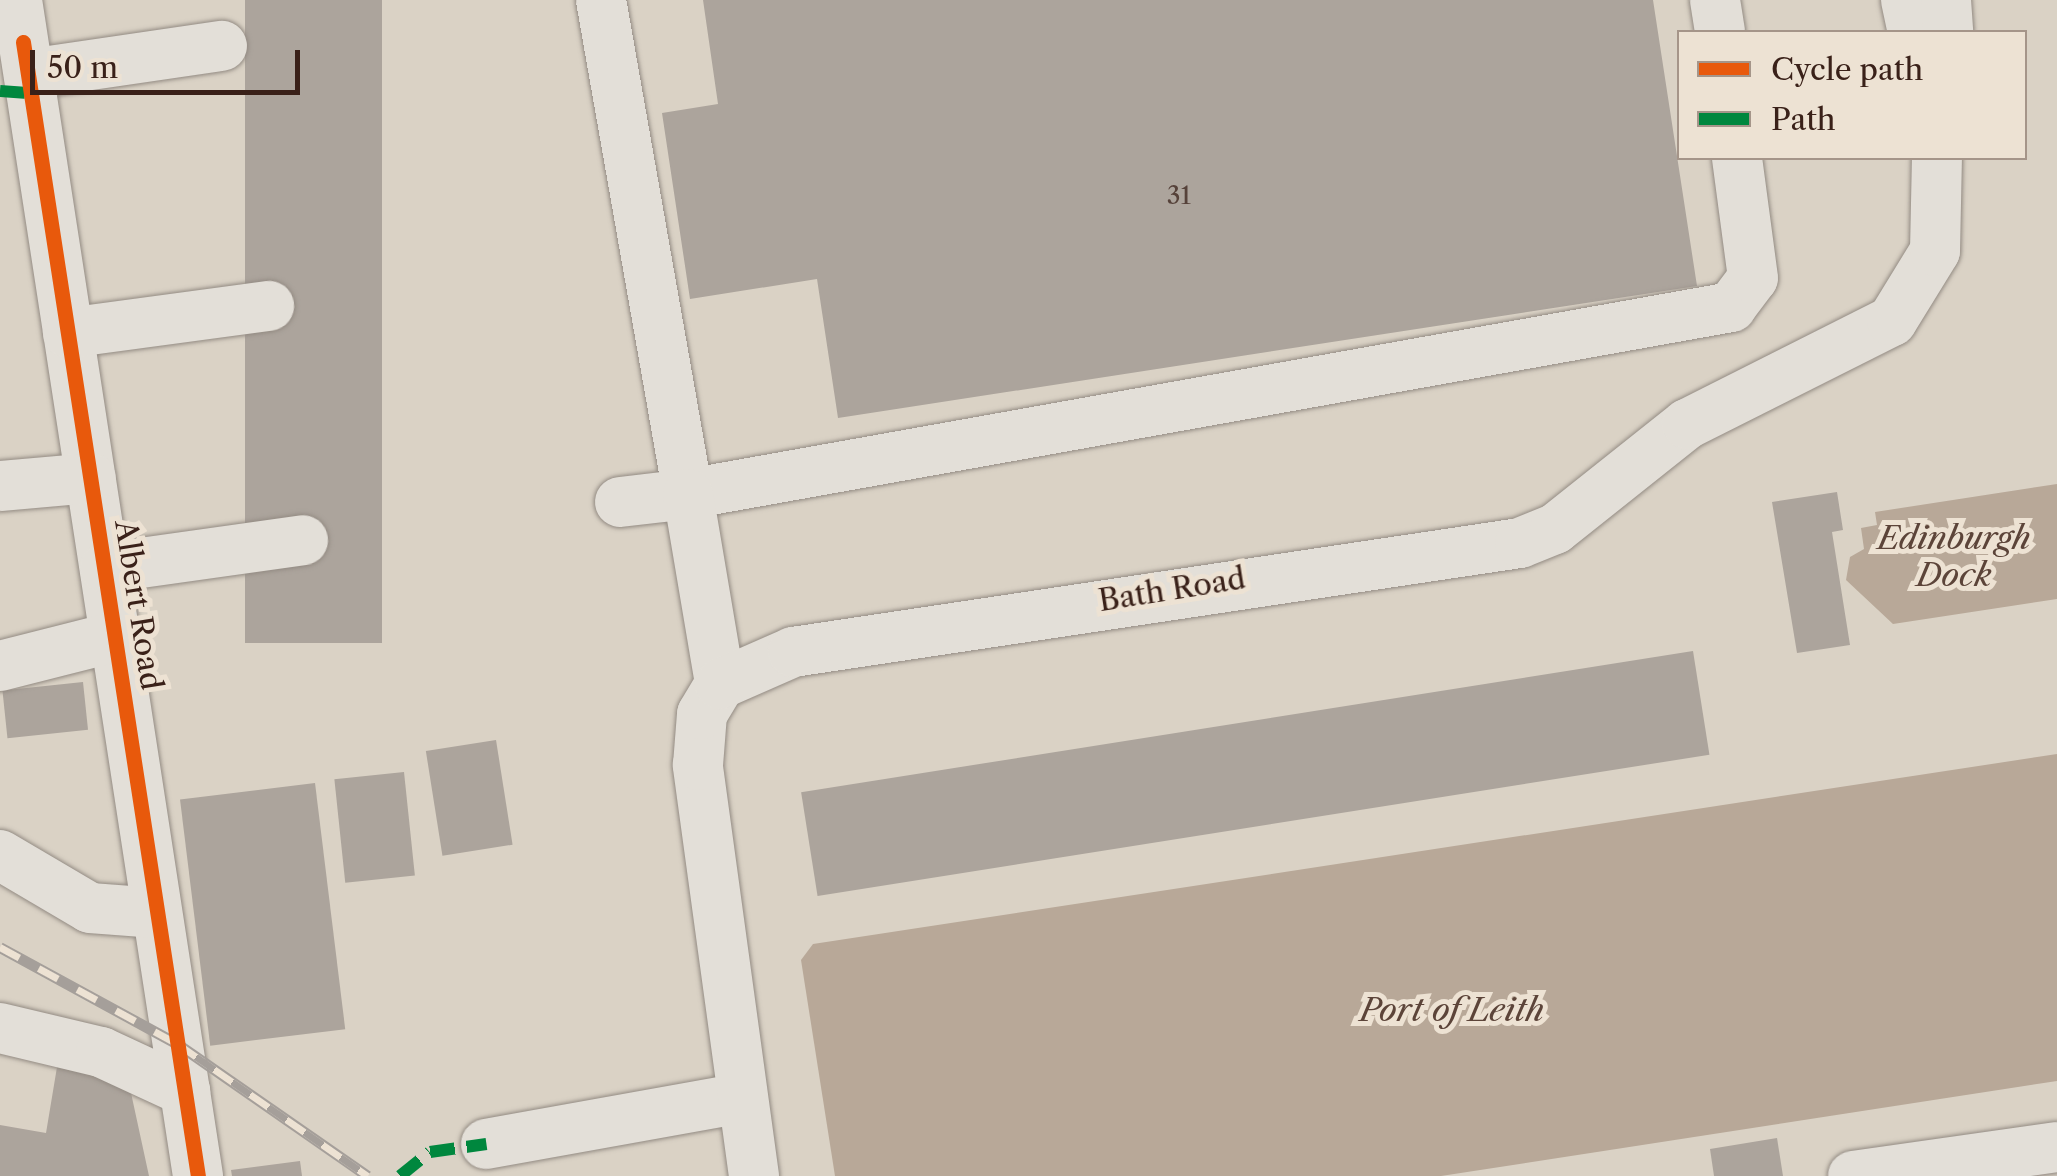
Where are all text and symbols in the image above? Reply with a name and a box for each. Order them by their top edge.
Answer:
scale bar [35,30,305,92]
legend [1677,30,2027,160]
text: 50 m [47,49,118,86]
text: Cycle path [1771,51,1923,88]
text: Path [1771,101,1836,138]
house number: 31 [1167,181,1191,211]
street label: Albert Road [107,518,169,692]
water label: Edinburgh Dock [1877,520,2031,595]
street label: Bath Road [1096,561,1248,619]
water label: Port of Leith [1360,991,1544,1029]

